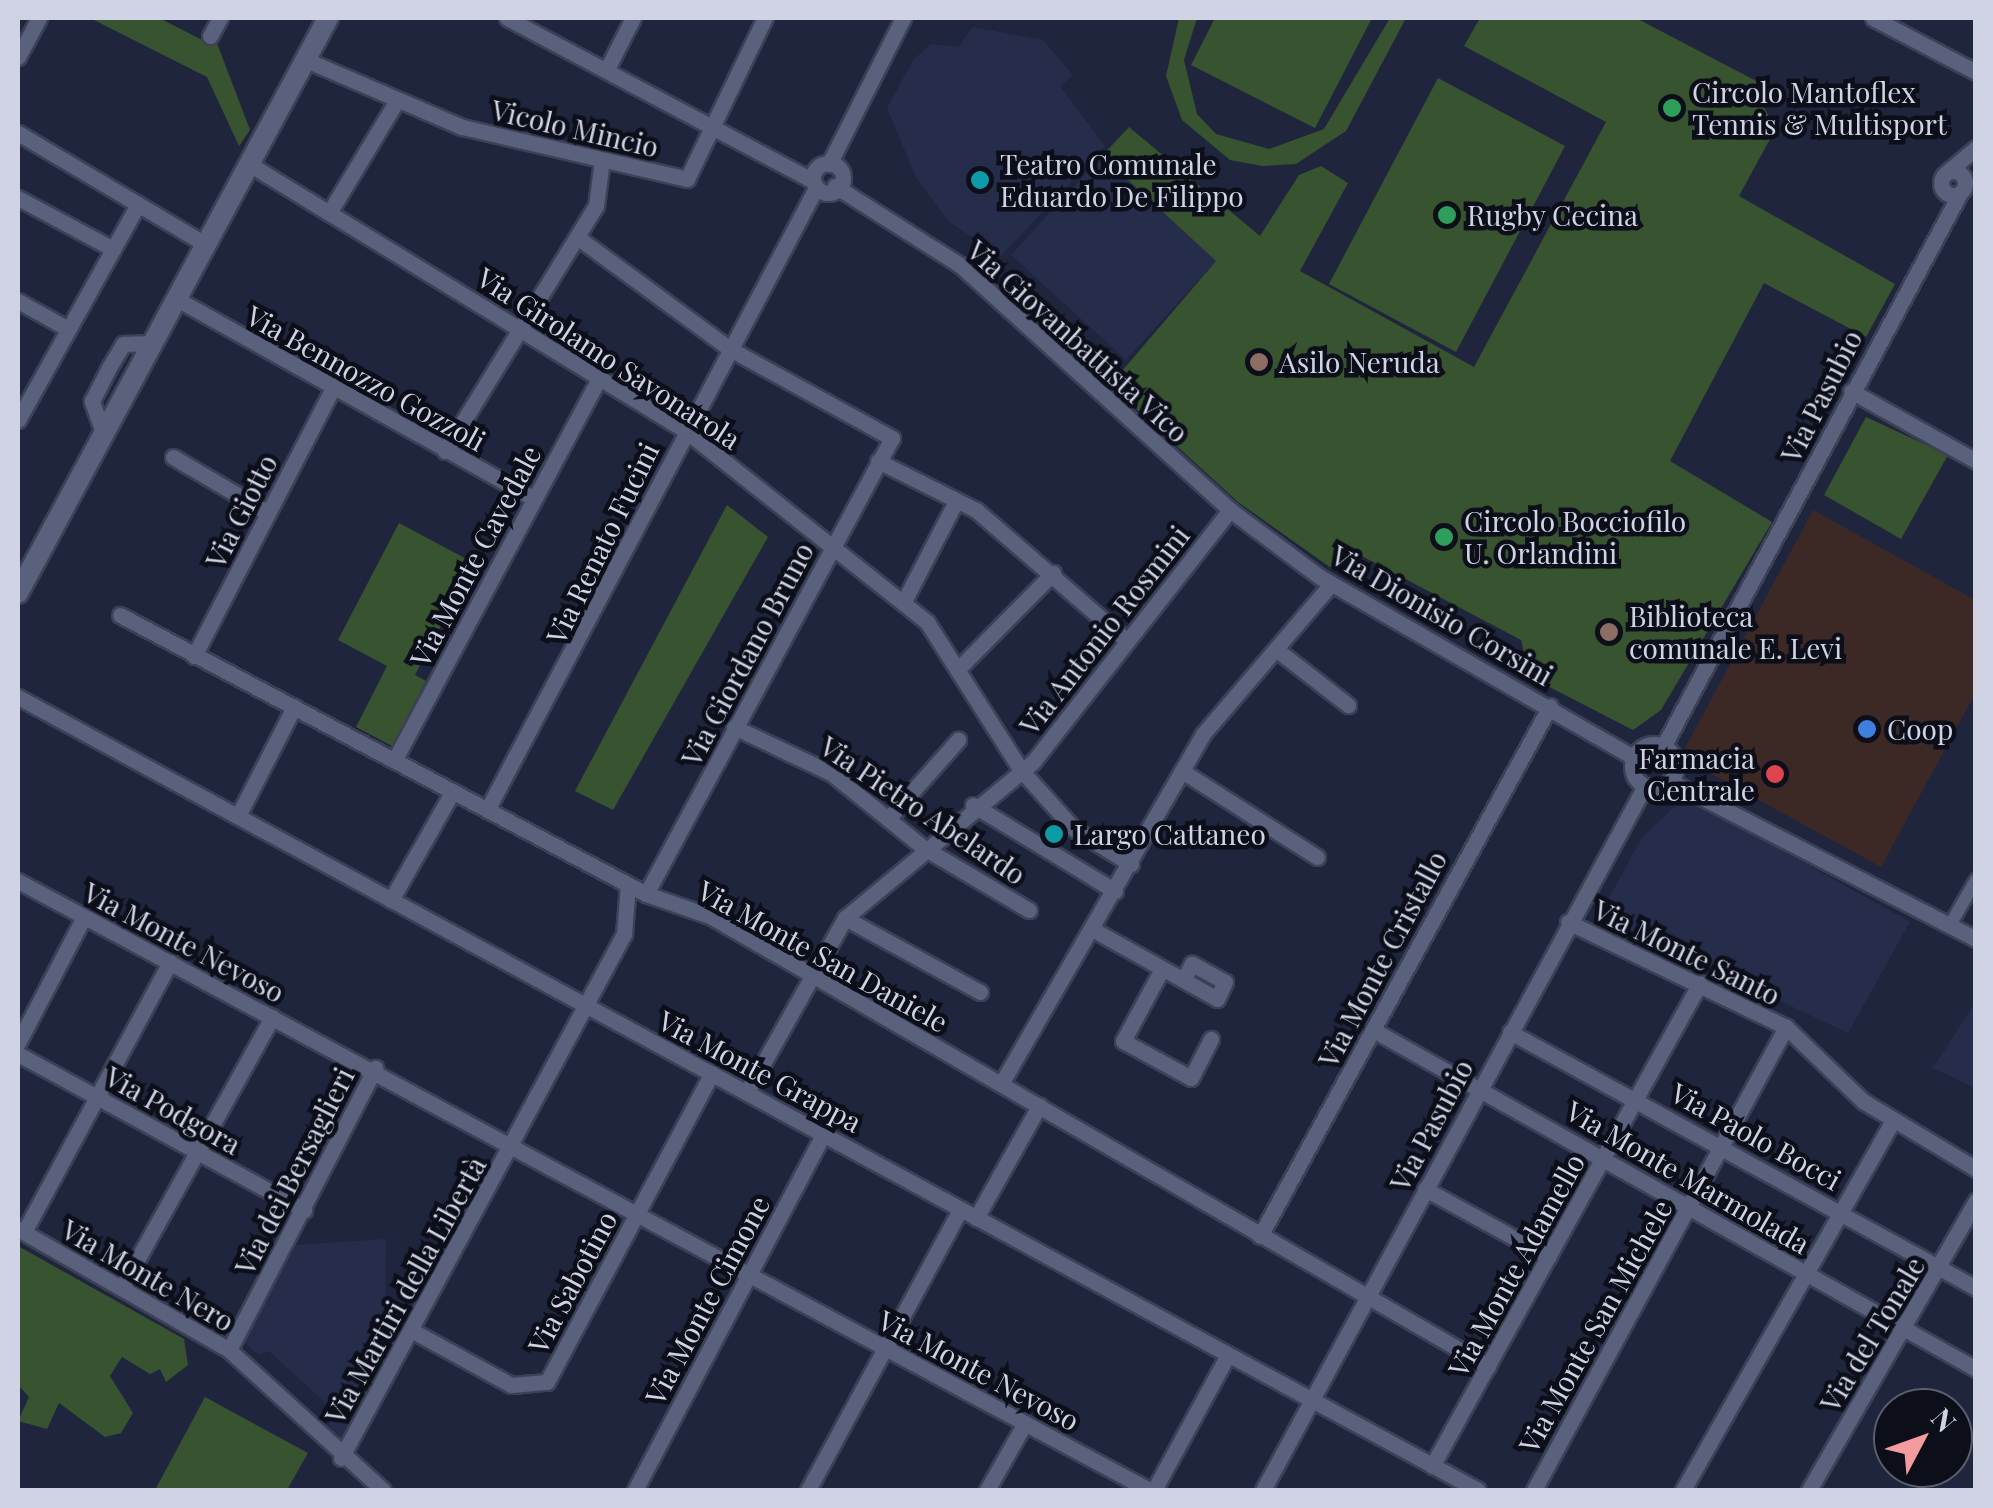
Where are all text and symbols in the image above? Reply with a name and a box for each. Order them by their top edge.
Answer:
place label: Circolo Mantoflex Tennis & Multisport [1692,75,1947,141]
street label: Vicolo Mincio [488,92,662,164]
marker: Circolo Mantoflex Tennis & Multisport [1661,97,1683,119]
place label: Teatro Comunale Eduardo De Filippo [1000,147,1244,213]
marker: Teatro Comunale Eduardo De Filippo [969,169,991,191]
place label: Rugby Cecina [1467,198,1639,232]
marker: Rugby Cecina [1436,204,1458,226]
street label: Via Giovanbattista Vico [960,232,1196,450]
street label: Via Girolamo Savonarola [471,260,747,456]
street label: Via Bennozzo Gozzoli [241,298,491,458]
street label: Via Pasubio [1773,324,1869,468]
place label: Asilo Neruda [1279,345,1440,379]
marker: Asilo Neruda [1248,351,1270,373]
street label: Via Renato Fucini [539,437,665,649]
street label: Via Monte Cavedale [402,440,548,672]
street label: Via Giotto [198,448,284,574]
place label: Circolo Bocciofilo U. Orlandini [1464,504,1686,570]
street label: Via Antonio Rosmini [1012,518,1196,742]
marker: Circolo Bocciofilo U. Orlandini [1433,526,1455,548]
street label: Via Giordano Bruno [674,536,820,772]
street label: Via Dionisio Corsini [1325,538,1559,692]
place label: Biblioteca comunale E. Levi [1629,599,1842,665]
marker: Biblioteca comunale E. Levi [1598,621,1620,643]
place label: Coop [1887,712,1953,746]
marker: Coop [1856,718,1878,740]
street label: Via Pietro Abelardo [813,728,1033,892]
place label: Farmacia Centrale [1638,741,1755,807]
marker: Farmacia Centrale [1764,763,1786,785]
place label: Largo Cattaneo [1074,817,1266,851]
marker: Largo Cattaneo [1043,823,1065,845]
street label: Via Monte Cristallo [1311,845,1453,1073]
street label: Via Monte San Daniele [692,873,954,1039]
street label: Via Monte Nevoso [78,875,290,1009]
street label: Via Monte Santo [1588,892,1786,1012]
street label: Via Monte Grappa [653,1003,867,1139]
street label: Via Pasubio [1382,1053,1480,1197]
street label: Via Podgora [99,1059,247,1161]
street label: Via dei Bersaglieri [227,1062,361,1280]
street label: Via Paolo Bocci [1665,1075,1847,1197]
street label: Via Monte Marmolada [1560,1094,1816,1260]
street label: Via Monte Adamello [1440,1147,1592,1383]
street label: Via Martiri della Libertà [317,1150,493,1430]
street label: Via Monte Cimone [638,1190,776,1410]
street label: Via Monte San Michele [1511,1193,1679,1459]
street label: Via Sabotino [520,1205,624,1359]
street label: Via Monte Nero [56,1212,240,1338]
street label: Via del Tonale [1812,1250,1932,1418]
street label: Via Monte Nevoso [873,1303,1085,1437]
north arrow [1873,1388,1973,1488]
text: N [1924,1400,1965,1439]

